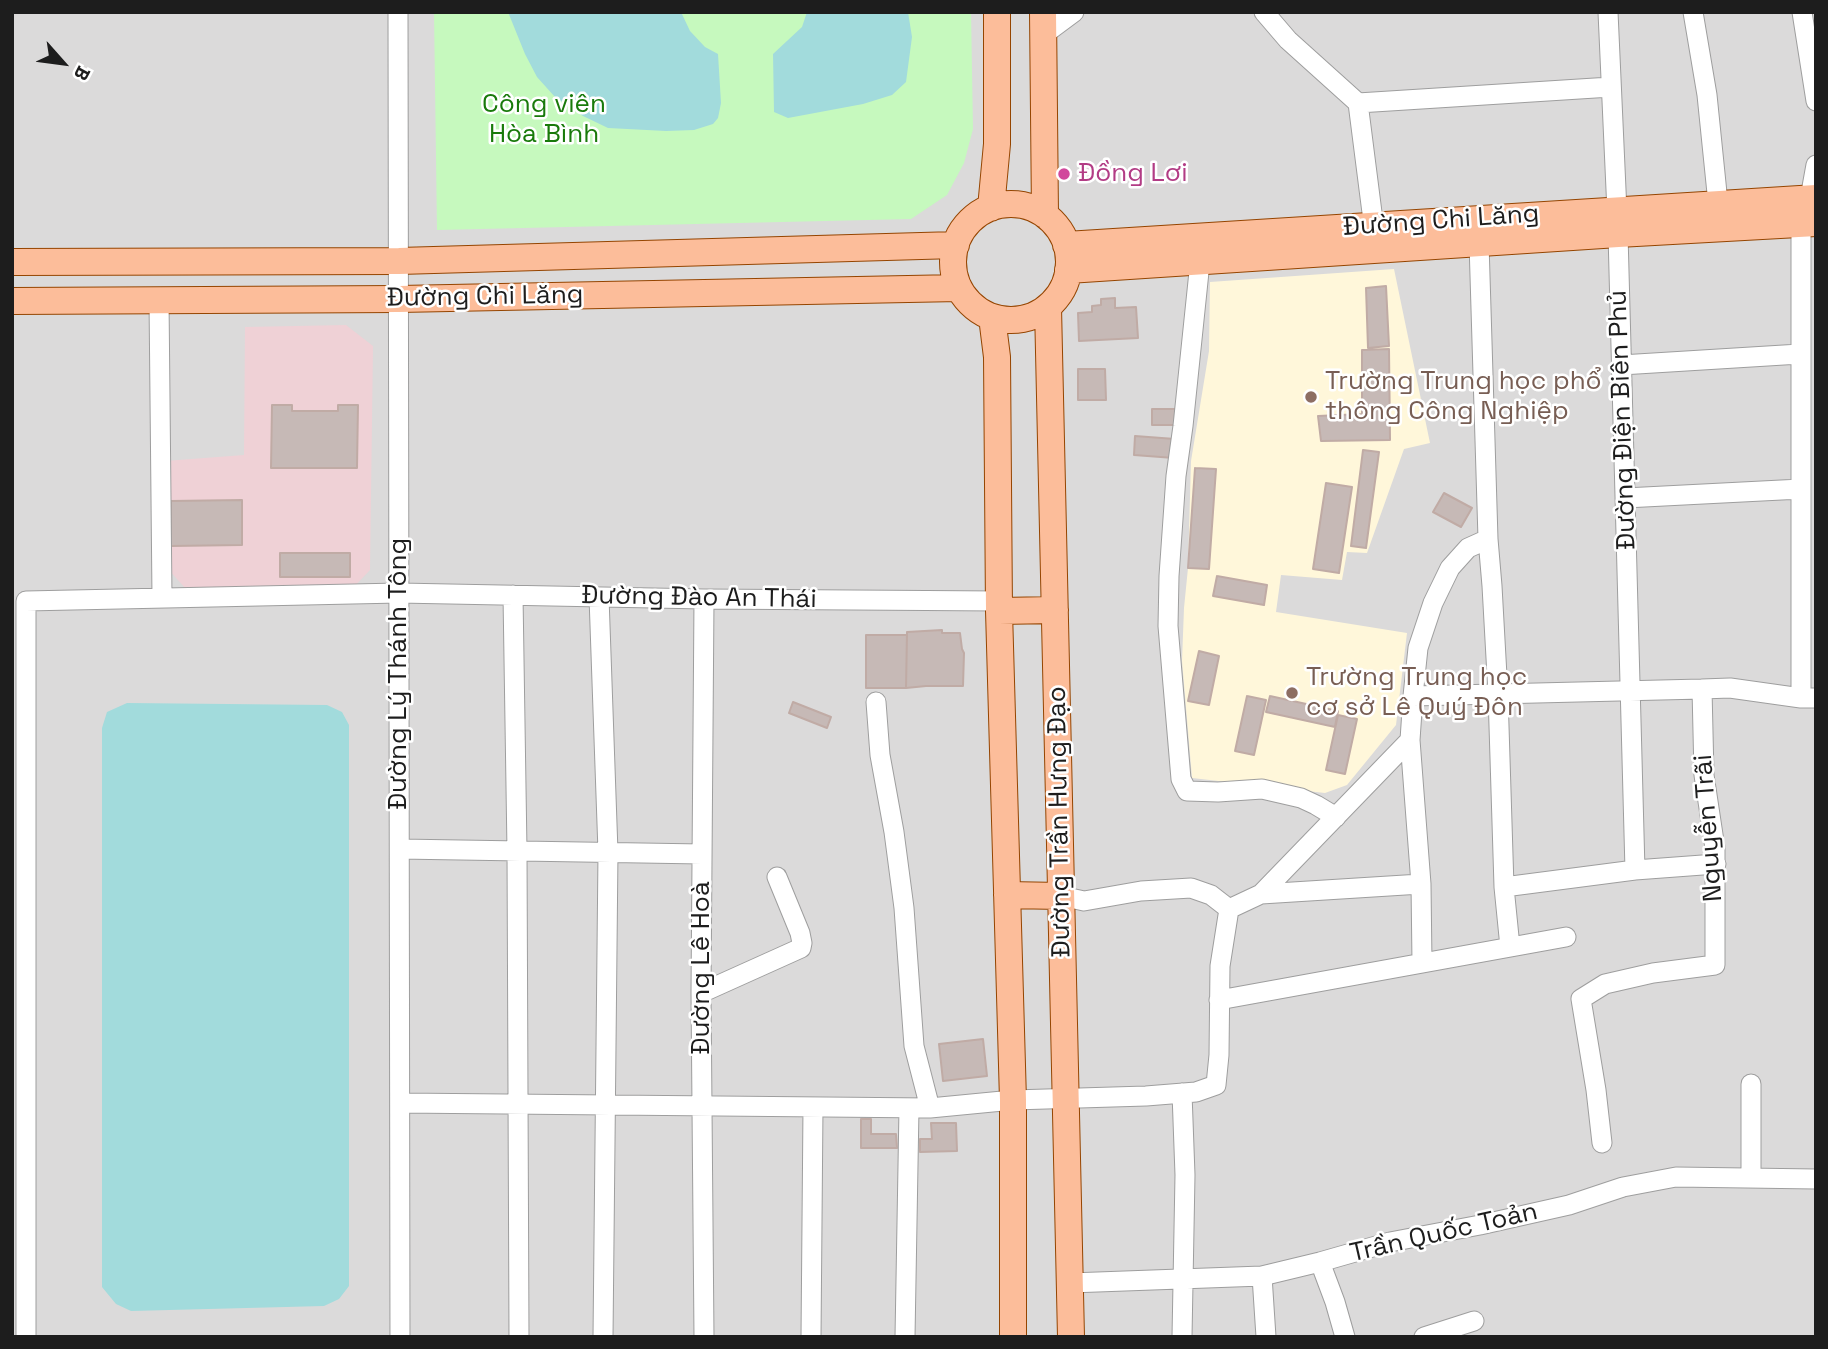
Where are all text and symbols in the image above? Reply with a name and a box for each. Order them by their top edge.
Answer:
north arrow [28,28,98,98]
text: B [68,62,96,85]
park label: Công viên Hòa Bình [482,89,606,150]
place label: Đồng Lơi [1078,158,1188,190]
marker: Đồng Lơi [1056,166,1072,182]
street label: Đường Chi Lăng [1342,199,1540,243]
street label: Đường Chi Lăng [386,280,584,314]
street label: Đường Điện Biên Phủ [1603,290,1643,550]
place label: Trường Trung học phổ thông Công Nghiệp [1325,366,1602,428]
marker: Trường Trung học phổ thông Công Nghiệp [1303,389,1319,405]
street label: Đường Lý Thánh Tông [383,538,415,810]
street label: Đường Đào An Thái [581,580,817,616]
place label: Trường Trung học cơ sở Lê Quý Đôn [1306,662,1527,724]
marker: Trường Trung học cơ sở Lê Quý Đôn [1284,685,1300,701]
street label: Đường Trần Hưng Đạo [1042,686,1078,958]
street label: Nguyễn Trãi [1688,753,1730,903]
street label: Đường Lê Hoà [686,881,718,1055]
street label: Trần Quốc Toản [1347,1196,1541,1270]

